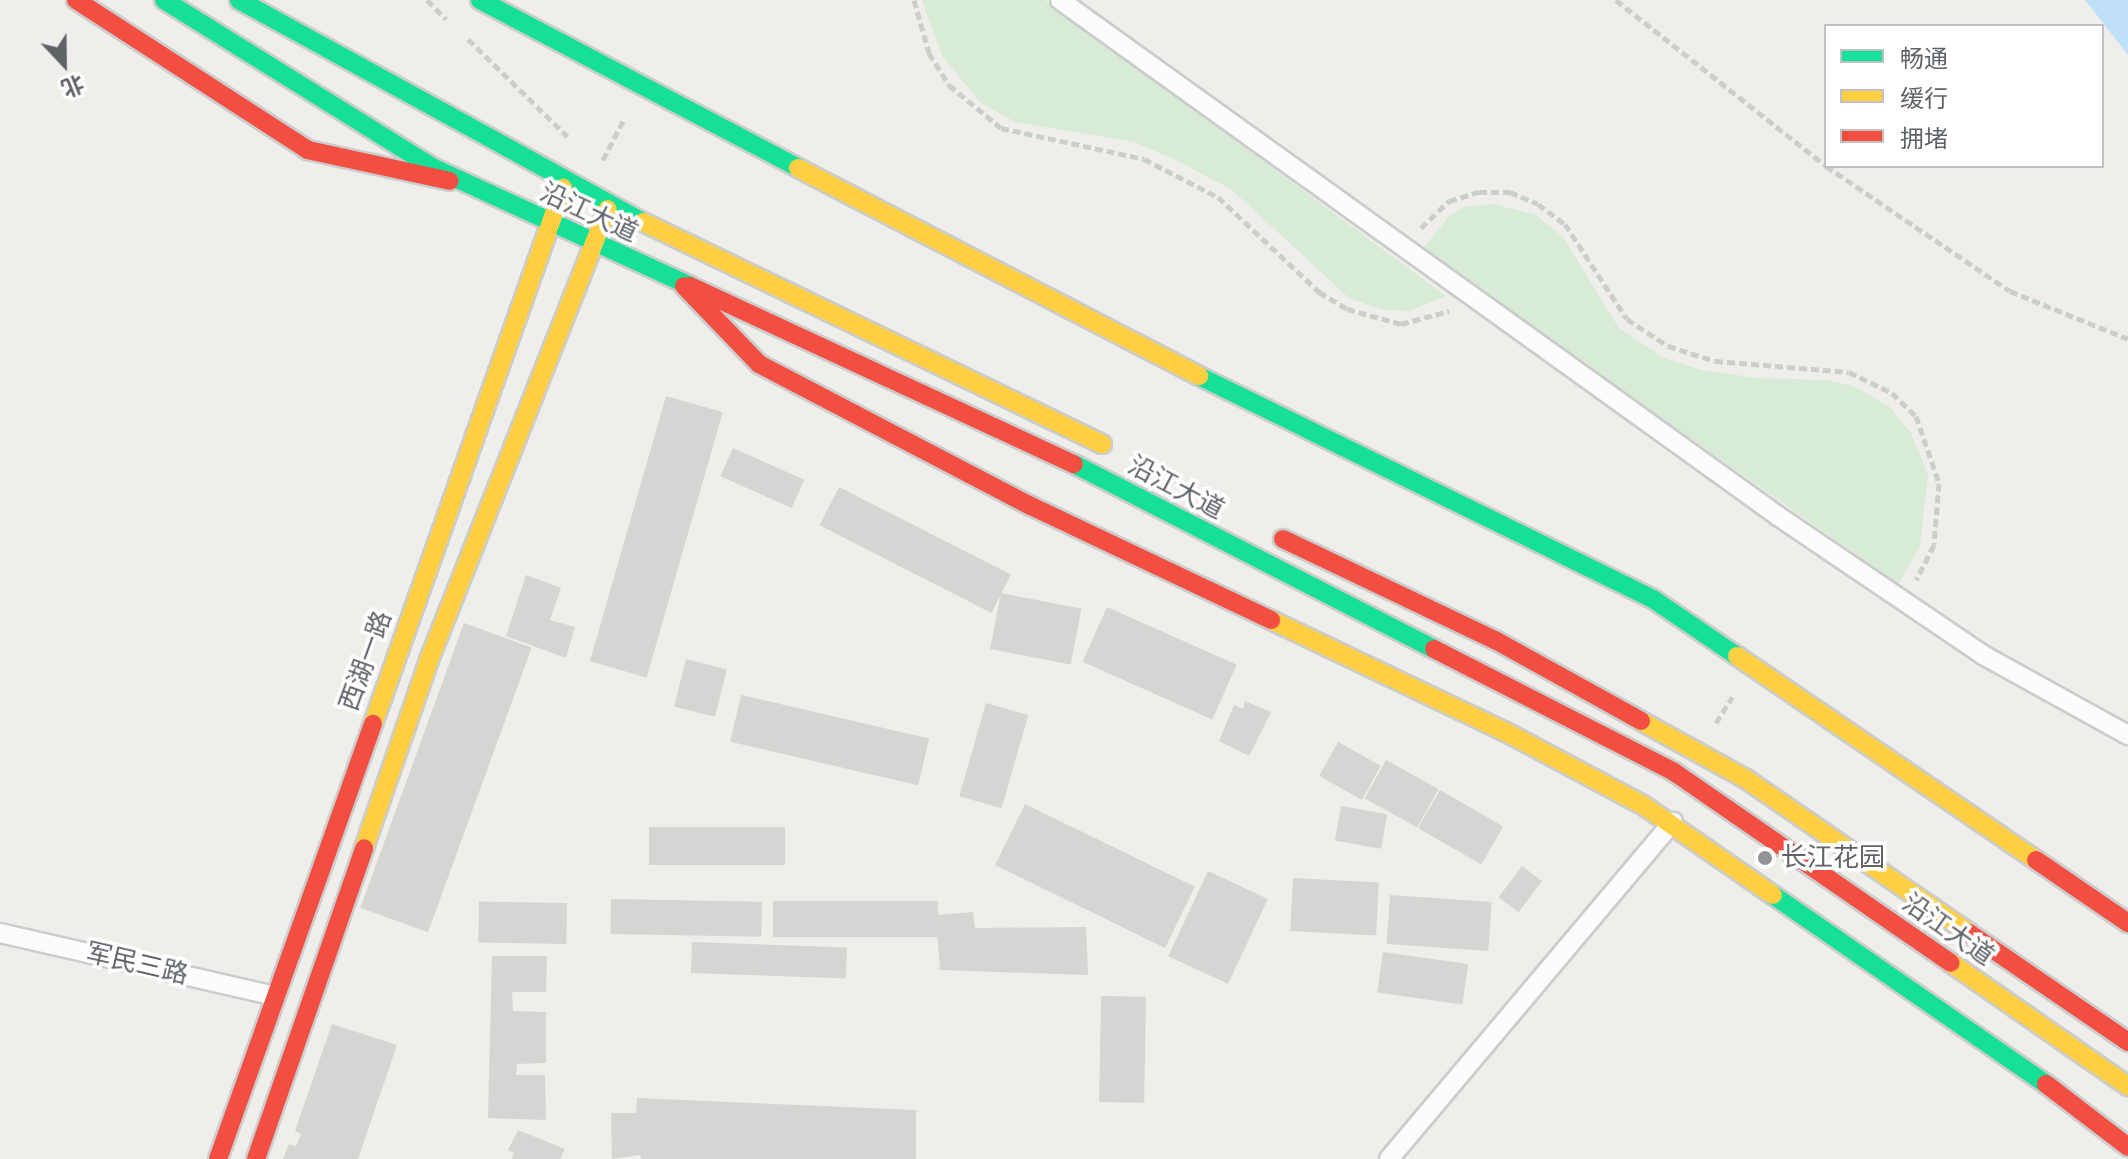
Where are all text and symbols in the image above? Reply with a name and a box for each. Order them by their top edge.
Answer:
north arrow [24,24,104,104]
legend [1824,24,2104,168]
text: 畅通 [1900,43,1948,74]
text: 北 [58,69,88,103]
text: 缓行 [1900,83,1948,114]
text: 拥堵 [1900,123,1948,154]
street label: 沿江大道 [535,177,643,249]
street label: 沿江大道 [1123,450,1229,526]
street label: 西湖一路 [334,607,398,715]
place label: 长江花园 [1781,842,1885,874]
marker: 长江花园 [1756,849,1774,867]
street label: 沿江大道 [1896,887,2000,973]
street label: 军民三路 [83,937,191,991]

